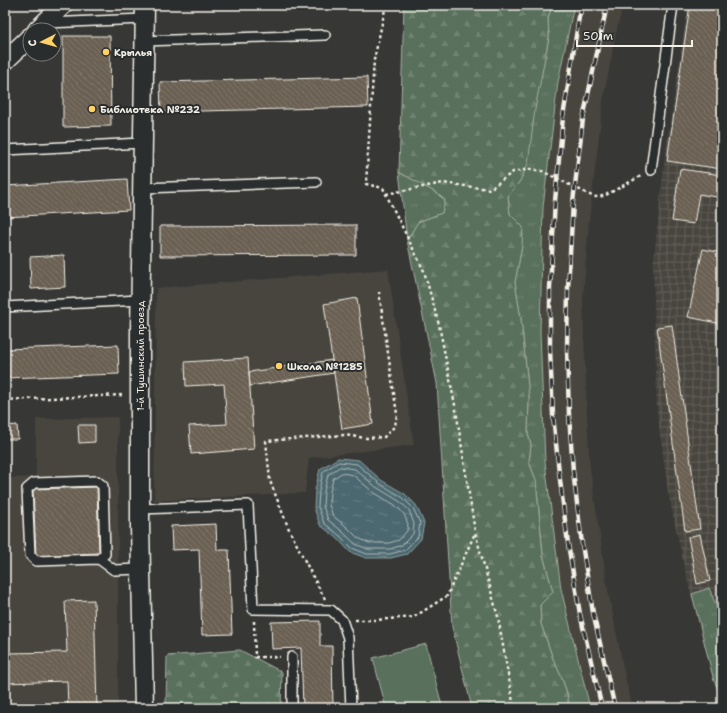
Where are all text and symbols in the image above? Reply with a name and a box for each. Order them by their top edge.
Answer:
north arrow [22,22,62,62]
scale bar [577,22,692,48]
text: 50 m [583,28,613,44]
text: С [25,39,40,47]
place label: Крылья [114,46,152,59]
marker: Крылья [101,47,111,57]
place label: Библиотека №232 [100,103,200,116]
marker: Библиотека №232 [87,104,97,114]
street label: 1-й Тушинский проезд [134,300,147,411]
place label: Школа №1285 [287,360,363,373]
marker: Школа №1285 [274,361,284,371]

